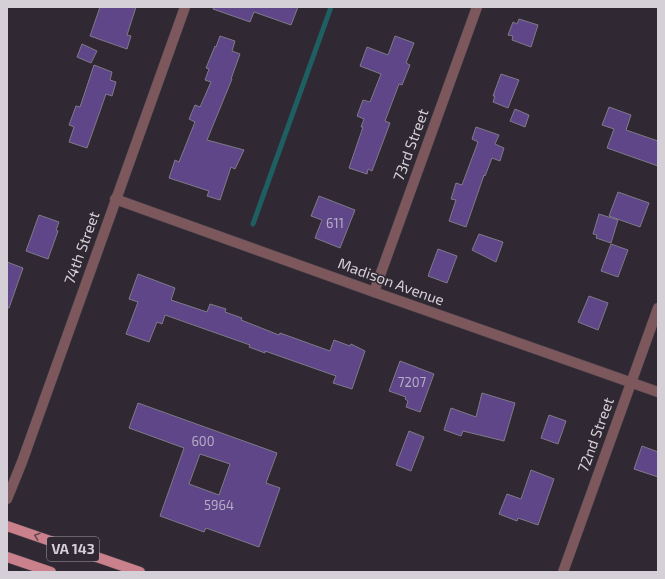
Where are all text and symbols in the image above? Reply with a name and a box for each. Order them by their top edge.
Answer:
street label: 73rd Street [389,106,432,183]
street label: 74th Street [60,208,103,287]
house number: 611 [326,215,344,231]
street label: Madison Avenue [336,253,447,309]
house number: 7207 [398,374,427,390]
street label: 72nd Street [573,394,617,475]
house number: 600 [191,433,215,449]
house number: 5964 [204,497,234,513]
one-way arrow [33,532,40,541]
road number: VA 143 [47,537,99,561]

